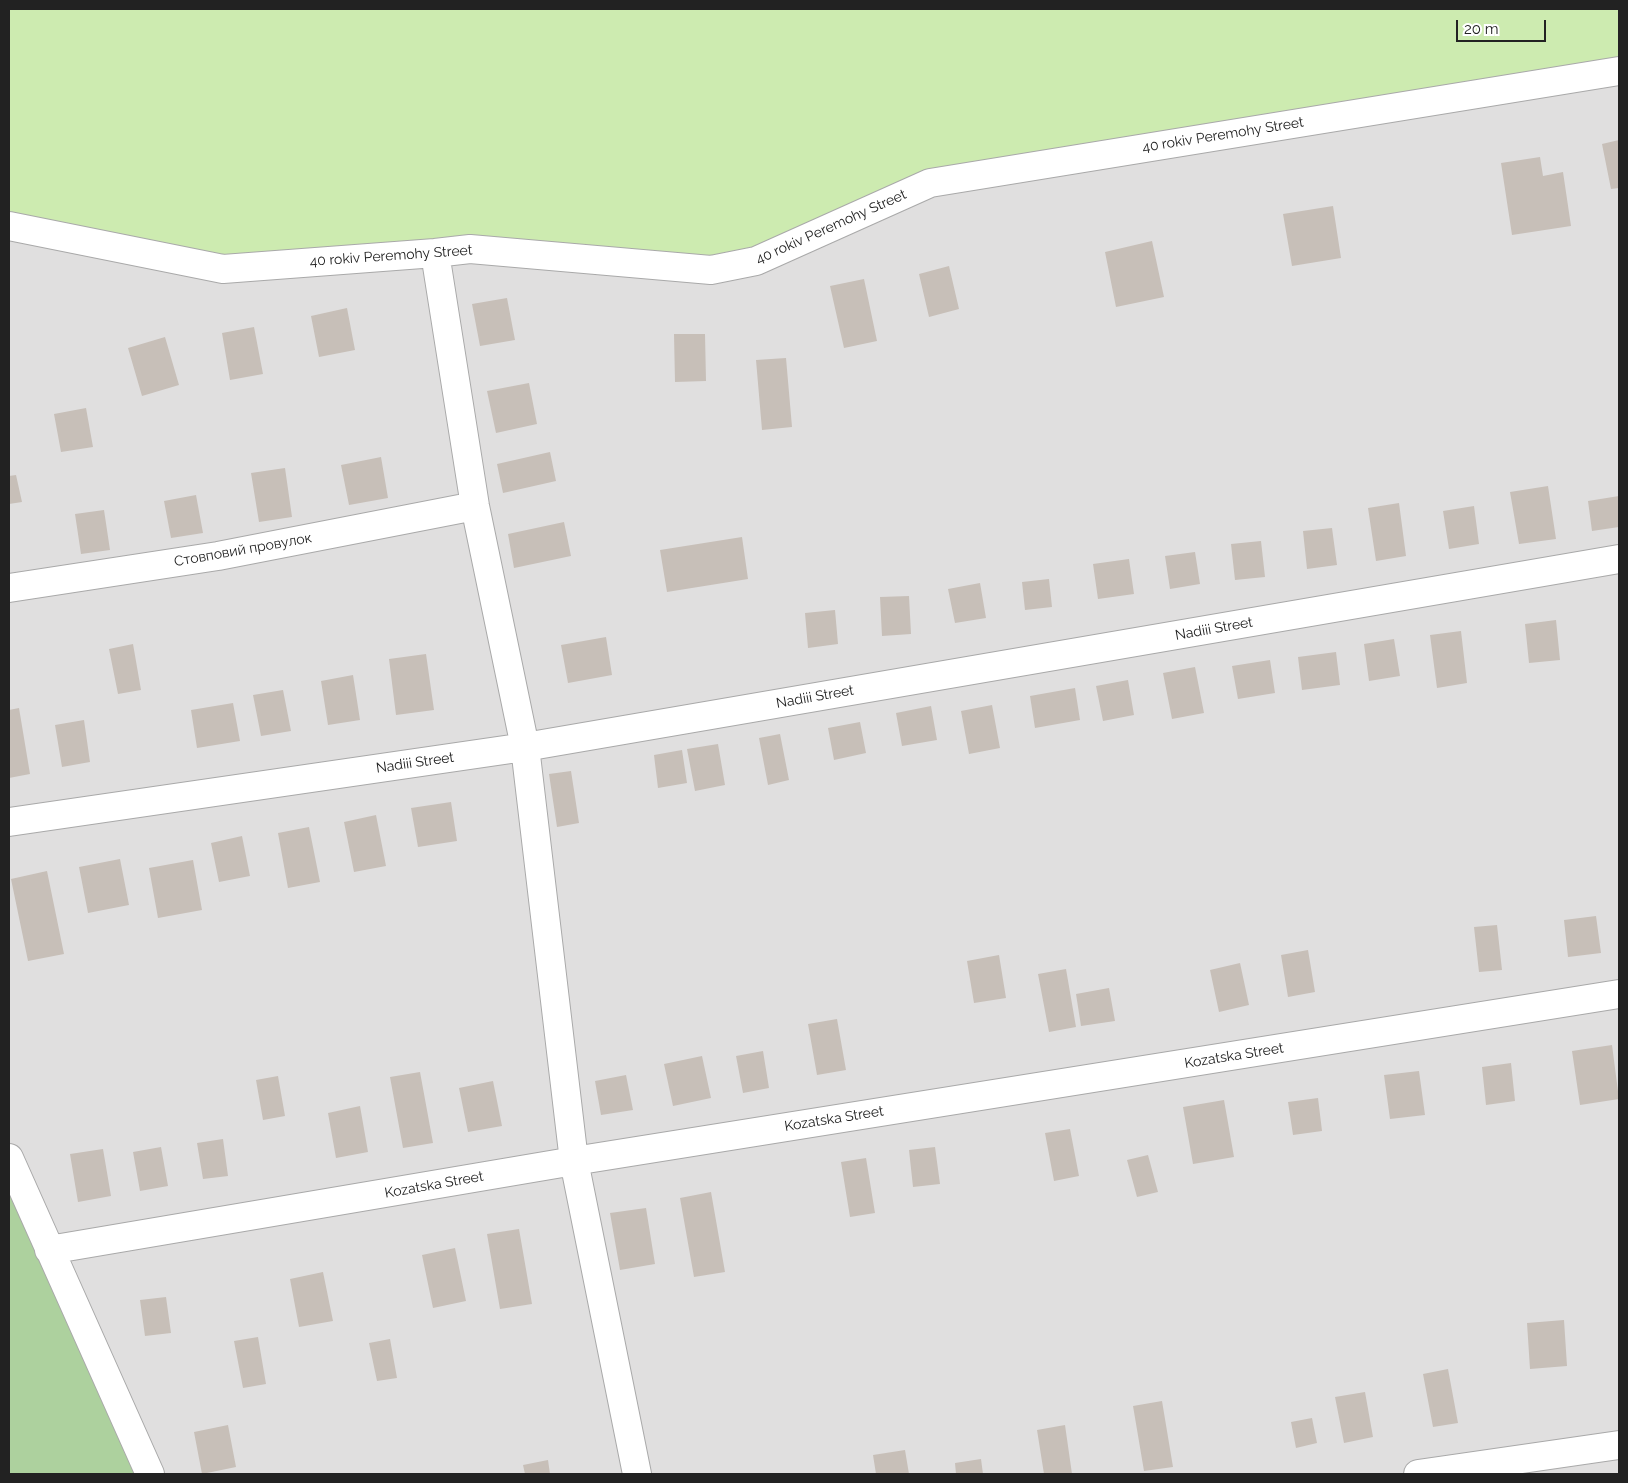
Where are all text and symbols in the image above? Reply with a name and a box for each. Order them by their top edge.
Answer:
scale bar [1458,10,1548,42]
text: 20 m [1464,20,1499,38]
street label: 40 rokiv Peremohy Street [1141,114,1305,156]
street label: 40 rokiv Peremohy Street [753,186,909,268]
street label: 40 rokiv Peremohy Street [309,242,473,270]
street label: Стовповий провулок [173,530,313,570]
street label: Nadiii Street [1174,614,1254,644]
street label: Nadiii Street [775,682,855,712]
street label: Nadiii Street [375,749,455,777]
street label: Kozatska Street [1183,1040,1285,1072]
street label: Kozatska Street [783,1103,885,1135]
street label: Kozatska Street [383,1168,485,1202]

